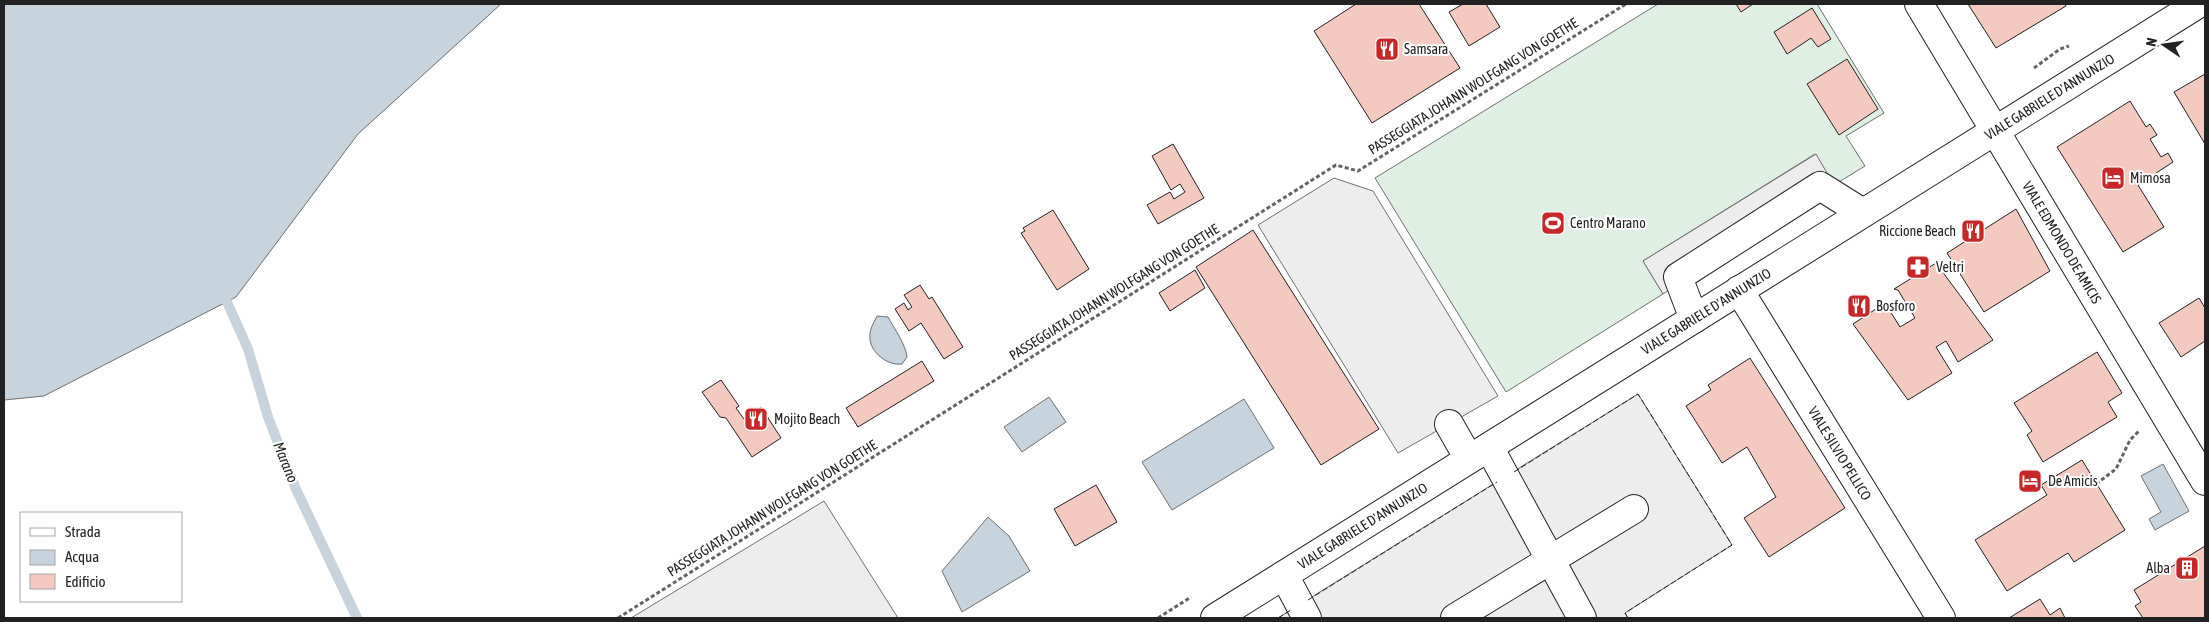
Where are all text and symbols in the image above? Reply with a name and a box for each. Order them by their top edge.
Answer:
street label: PASSEGGIATA JOHANN WOLFGANG VON GOETHE [1365,15,1581,157]
north arrow [2139,20,2189,70]
restaurant icon: Samsara [1374,36,1400,62]
text: N [2143,36,2160,48]
place label: Samsara [1404,41,1448,57]
street label: VIALE GABRIELE D'ANNUNZIO [1982,50,2117,143]
hotel icon: Mimosa [2100,165,2126,191]
place label: Mimosa [2130,170,2171,186]
street label: VIALE EDMONDO DE AMICIS [2019,178,2105,307]
sports icon: Centro Marano [1540,210,1566,236]
place label: Centro Marano [1570,215,1646,231]
restaurant icon: Riccione Beach [1960,218,1986,244]
street label: PASSEGGIATA JOHANN WOLFGANG VON GOETHE [1006,221,1222,363]
place label: Riccione Beach [1879,223,1956,239]
pharmacy icon: Veltri [1905,254,1931,280]
place label: Veltri [1936,259,1964,275]
street label: VIALE GABRIELE D'ANNUNZIO [1638,265,1774,358]
restaurant icon: Bosforo [1846,293,1872,319]
place label: Bosforo [1876,298,1915,314]
street label: VIALE SILVIO PELLICO [1805,404,1874,503]
restaurant icon: Mojito Beach [743,406,769,432]
place label: Mojito Beach [774,411,840,427]
street label: PASSEGGIATA JOHANN WOLFGANG VON GOETHE [664,437,880,579]
water label: Marano [270,439,302,485]
hotel icon: De Amicis [2017,468,2043,494]
place label: De Amicis [2048,473,2098,489]
street label: VIALE GABRIELE D'ANNUNZIO [1295,479,1430,572]
legend [20,512,182,602]
text: Strada [65,523,101,540]
text: Acqua [65,548,99,565]
building icon: Alba [2174,555,2200,581]
place label: Alba [2146,560,2170,576]
text: Edificio [65,573,106,590]

